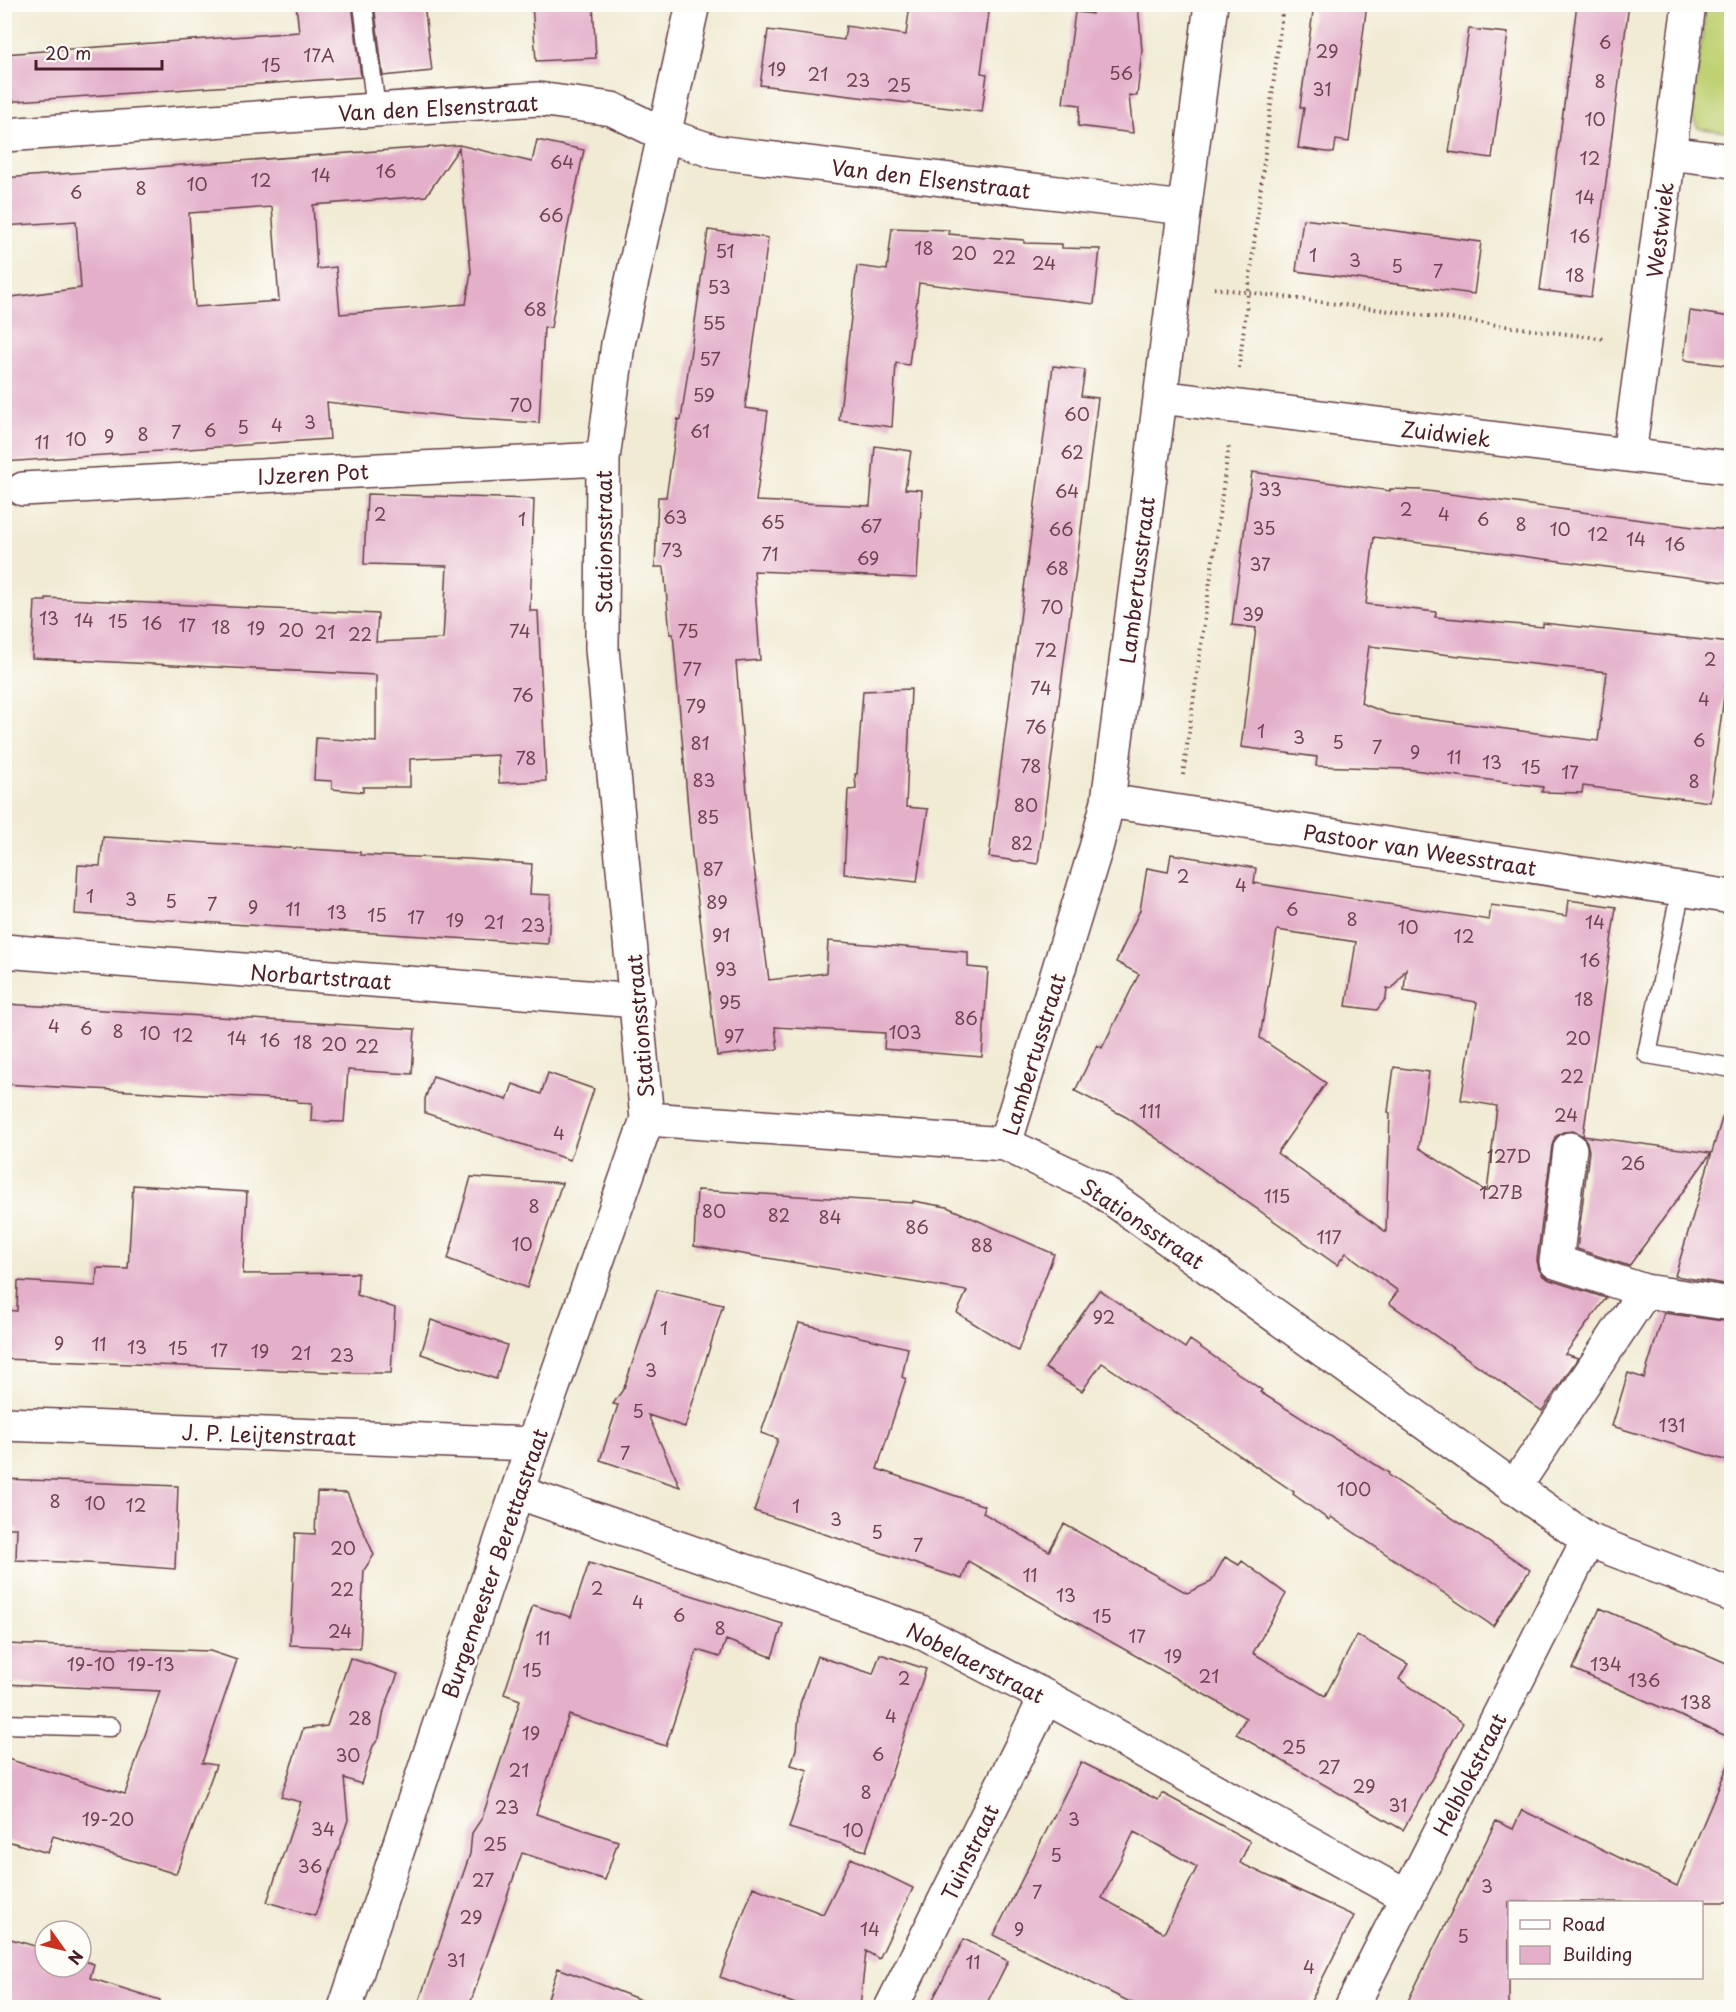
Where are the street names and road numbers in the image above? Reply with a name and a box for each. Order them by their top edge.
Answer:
street label: Van den Elsenstraat [337,86,539,128]
street label: Van den Elsenstraat [830,150,1032,206]
street label: Westwiek [1637,180,1681,280]
street label: Zuidwiek [1399,412,1493,454]
street label: IJzeren Pot [257,454,370,492]
street label: Stationsstraat [587,470,619,614]
street label: Lambertusstraat [1110,495,1162,665]
street label: Pastoor van Weesstraat [1301,815,1539,883]
street label: Stationsstraat [617,953,661,1099]
street label: Norbartstraat [249,955,393,997]
street label: Lambertusstraat [993,969,1073,1139]
street label: Stationsstraat [1075,1170,1211,1276]
street label: J. P. Leijtenstraat [181,1415,357,1453]
street label: Burgemeester Berettastraat [433,1424,555,1702]
street label: Nobelaerstraat [901,1613,1051,1711]
street label: Helblokstraat [1424,1707,1514,1841]
street label: Tuinstraat [932,1798,1006,1906]

